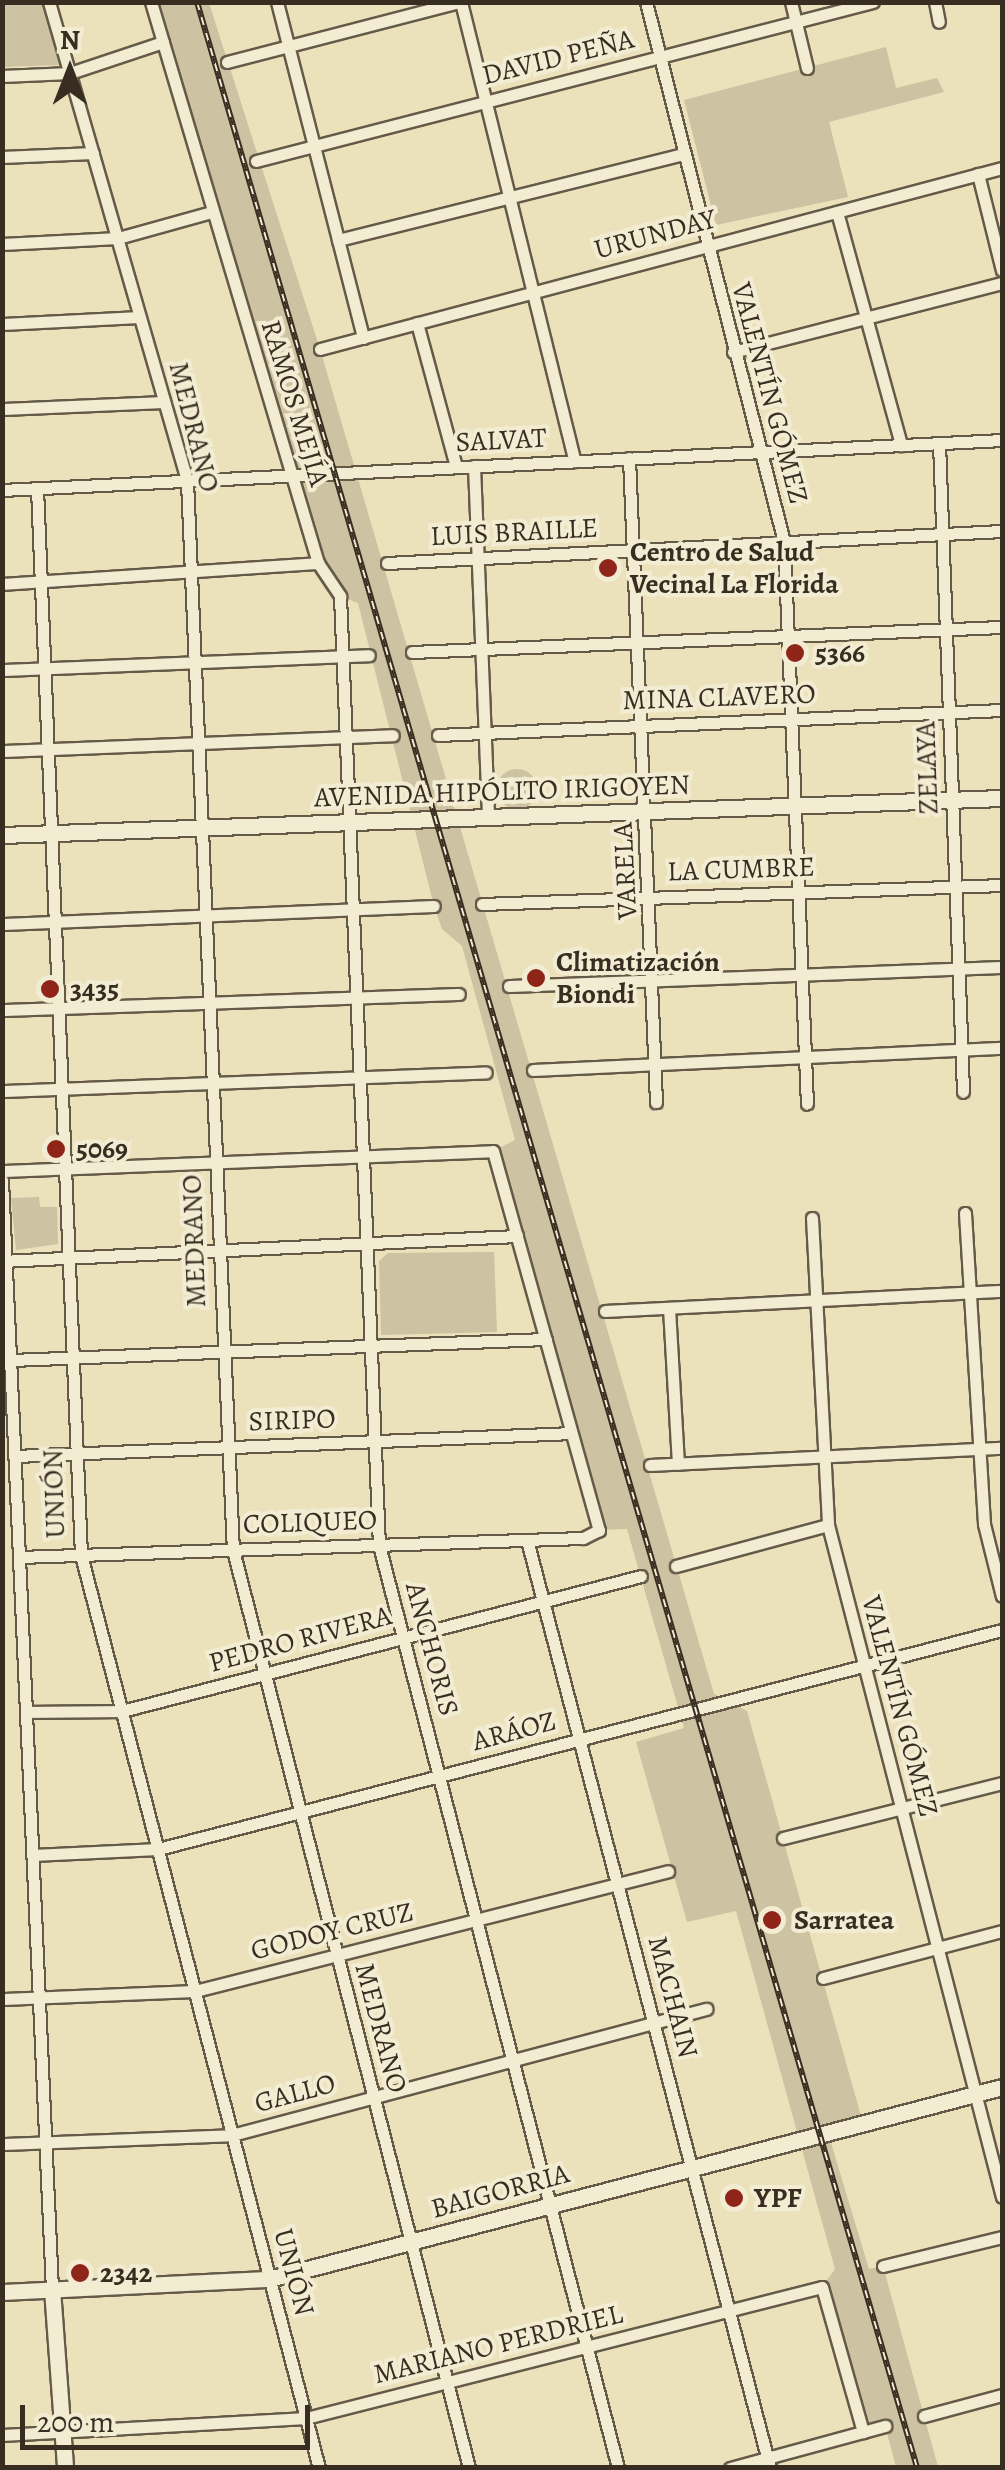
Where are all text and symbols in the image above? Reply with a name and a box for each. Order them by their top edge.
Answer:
north arrow [20,20,120,120]
text: N [60,21,80,59]
street label: DAVID PEÑA [479,22,637,92]
street label: URUNDAY [591,202,719,266]
street label: VALENTÍN GÓMEZ [724,279,816,507]
street label: RAMOS MEJÍA [254,316,336,490]
street label: MEDRANO [162,358,226,496]
street label: SALVAT [455,421,547,459]
street label: LUIS BRAILLE [429,511,599,553]
place label: Centro de Salud Vecinal La Florida [630,535,839,601]
marker: Centro de Salud Vecinal La Florida [595,555,621,581]
place label: 5366 [815,636,865,670]
marker: 5366 [784,642,806,664]
street label: MINA CLAVERO [622,677,816,717]
street label: ZELAYA [909,721,945,815]
street label: AVENIDA HIPÓLITO IRIGOYEN [314,768,690,814]
street label: VARELA [606,822,644,920]
street label: LA CUMBRE [667,850,815,888]
place label: Climatización Biondi [556,945,720,1011]
marker: Climatización Biondi [525,967,547,989]
place label: 3435 [70,972,119,1006]
marker: 3435 [39,978,61,1000]
place label: 5069 [76,1132,128,1166]
marker: 5069 [45,1138,67,1160]
street label: MEDRANO [175,1174,213,1308]
street label: SIRIPO [248,1402,336,1438]
street label: UNIÓN [36,1449,72,1539]
street label: COLIQUEO [242,1503,378,1541]
street label: ANCHORIS [398,1579,466,1719]
street label: VALENTÍN GÓMEZ [854,1592,946,1820]
street label: PEDRO RIVERA [205,1598,395,1680]
street label: ARÁOZ [469,1704,559,1758]
street label: GODOY CRUZ [247,1895,417,1967]
place label: Sarratea [794,1903,894,1937]
marker: Sarratea [759,1907,785,1933]
street label: MACHAIN [641,1932,705,2062]
street label: MEDRANO [348,1959,414,2097]
street label: GALLO [251,2066,339,2120]
street label: BAIGORRIA [427,2156,573,2226]
place label: YPF [754,2181,802,2215]
marker: YPF [723,2187,745,2209]
street label: UNIÓN [266,2225,322,2319]
place label: 2342 [100,2256,152,2290]
marker: 2342 [69,2262,91,2284]
street label: MARIANO PERDRIEL [370,2297,626,2391]
scale bar [25,2385,315,2447]
text: 200 m [37,2402,114,2442]

